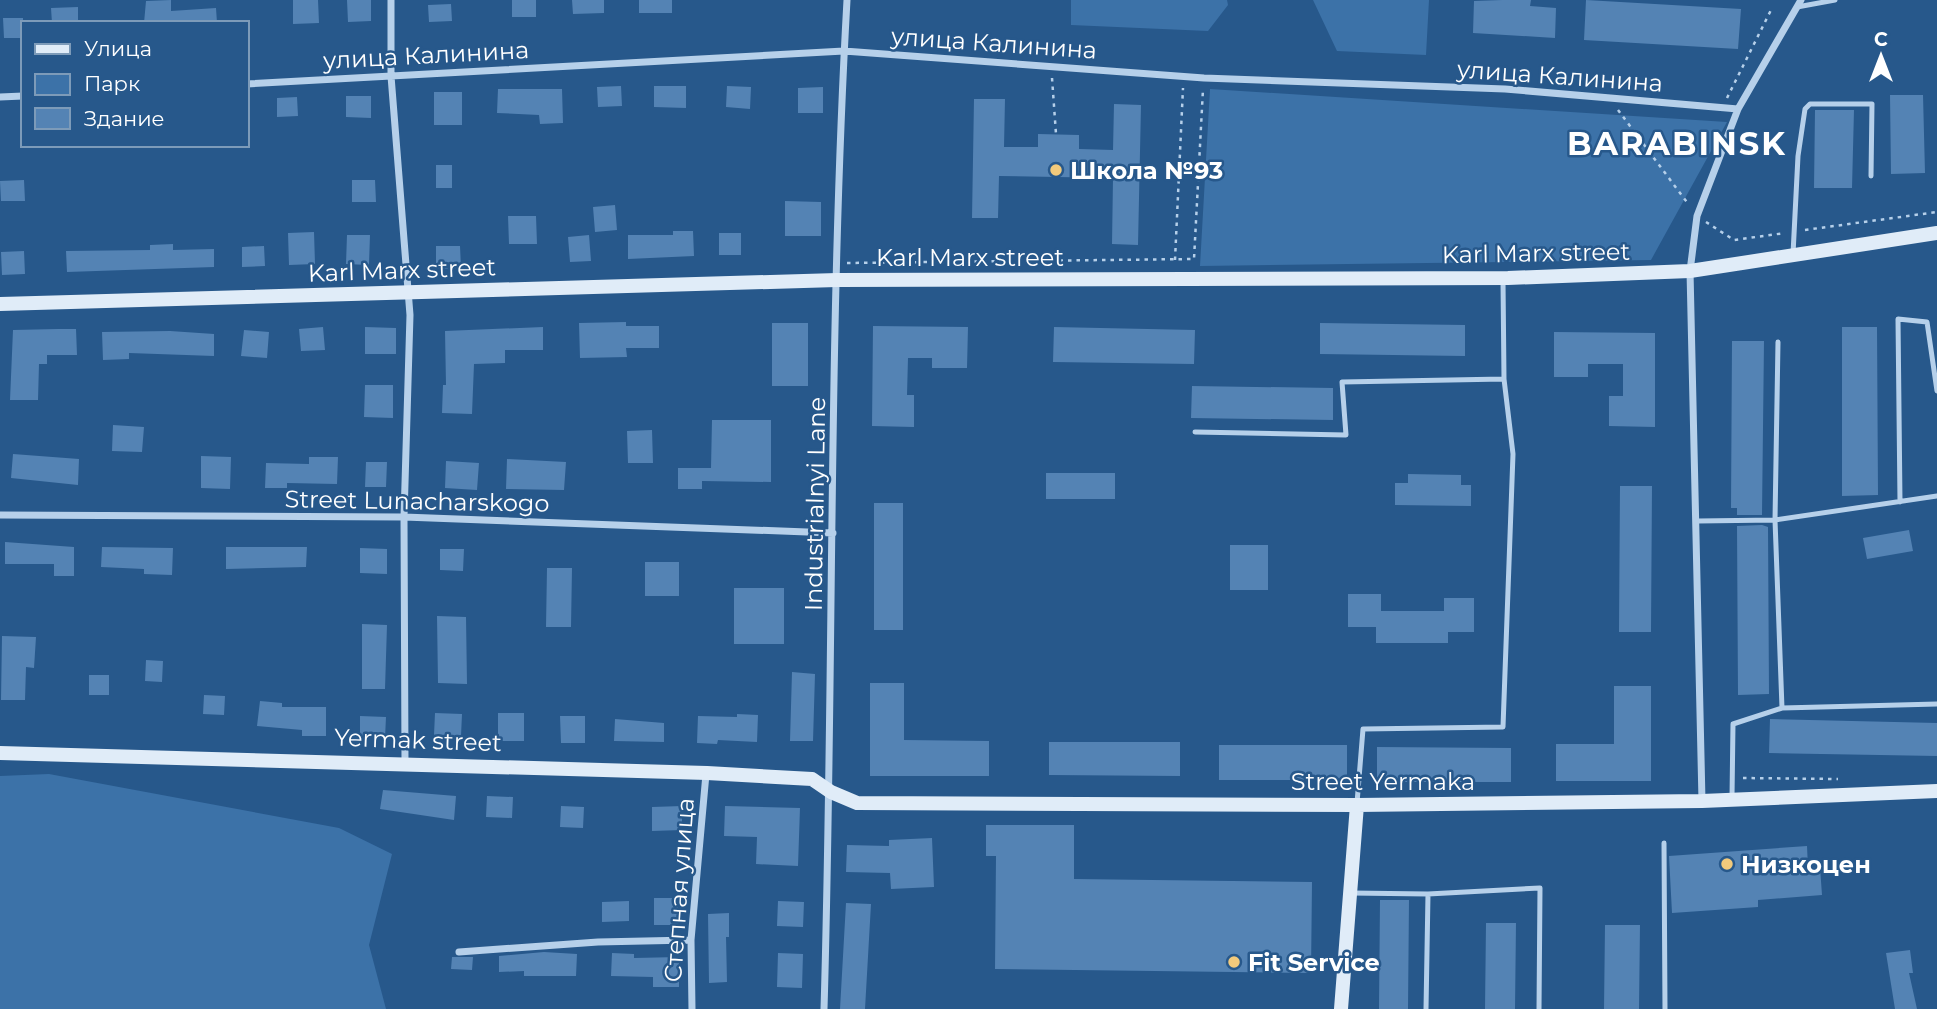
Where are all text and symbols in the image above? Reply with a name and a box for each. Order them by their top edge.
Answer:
legend [21,21,248,147]
street label: улица Калинина [889,21,1098,65]
north arrow [1846,21,1916,91]
text: С [1874,28,1888,51]
street label: улица Калинина [321,35,530,75]
text: Улица [84,36,152,61]
street label: улица Калинина [1455,54,1664,98]
text: Парк [84,71,140,96]
text: Здание [84,106,165,131]
district label: BARABINSK [1567,124,1787,163]
place label: Школа №93 [1070,156,1223,185]
marker: Школа №93 [1048,162,1064,178]
street label: Karl Marx street [1442,237,1631,269]
street label: Karl Marx street [876,243,1064,272]
street label: Karl Marx street [307,252,497,288]
street label: Industrialnyi Lane [799,397,831,611]
street label: Street Lunacharskogo [284,484,550,518]
street label: Yermak street [334,723,502,757]
street label: Street Yermaka [1291,767,1475,796]
street label: Степная улица [658,797,700,983]
place label: Низкоцен [1741,850,1871,879]
marker: Низкоцен [1719,856,1735,872]
place label: Fit Service [1248,948,1380,977]
marker: Fit Service [1226,954,1242,970]

